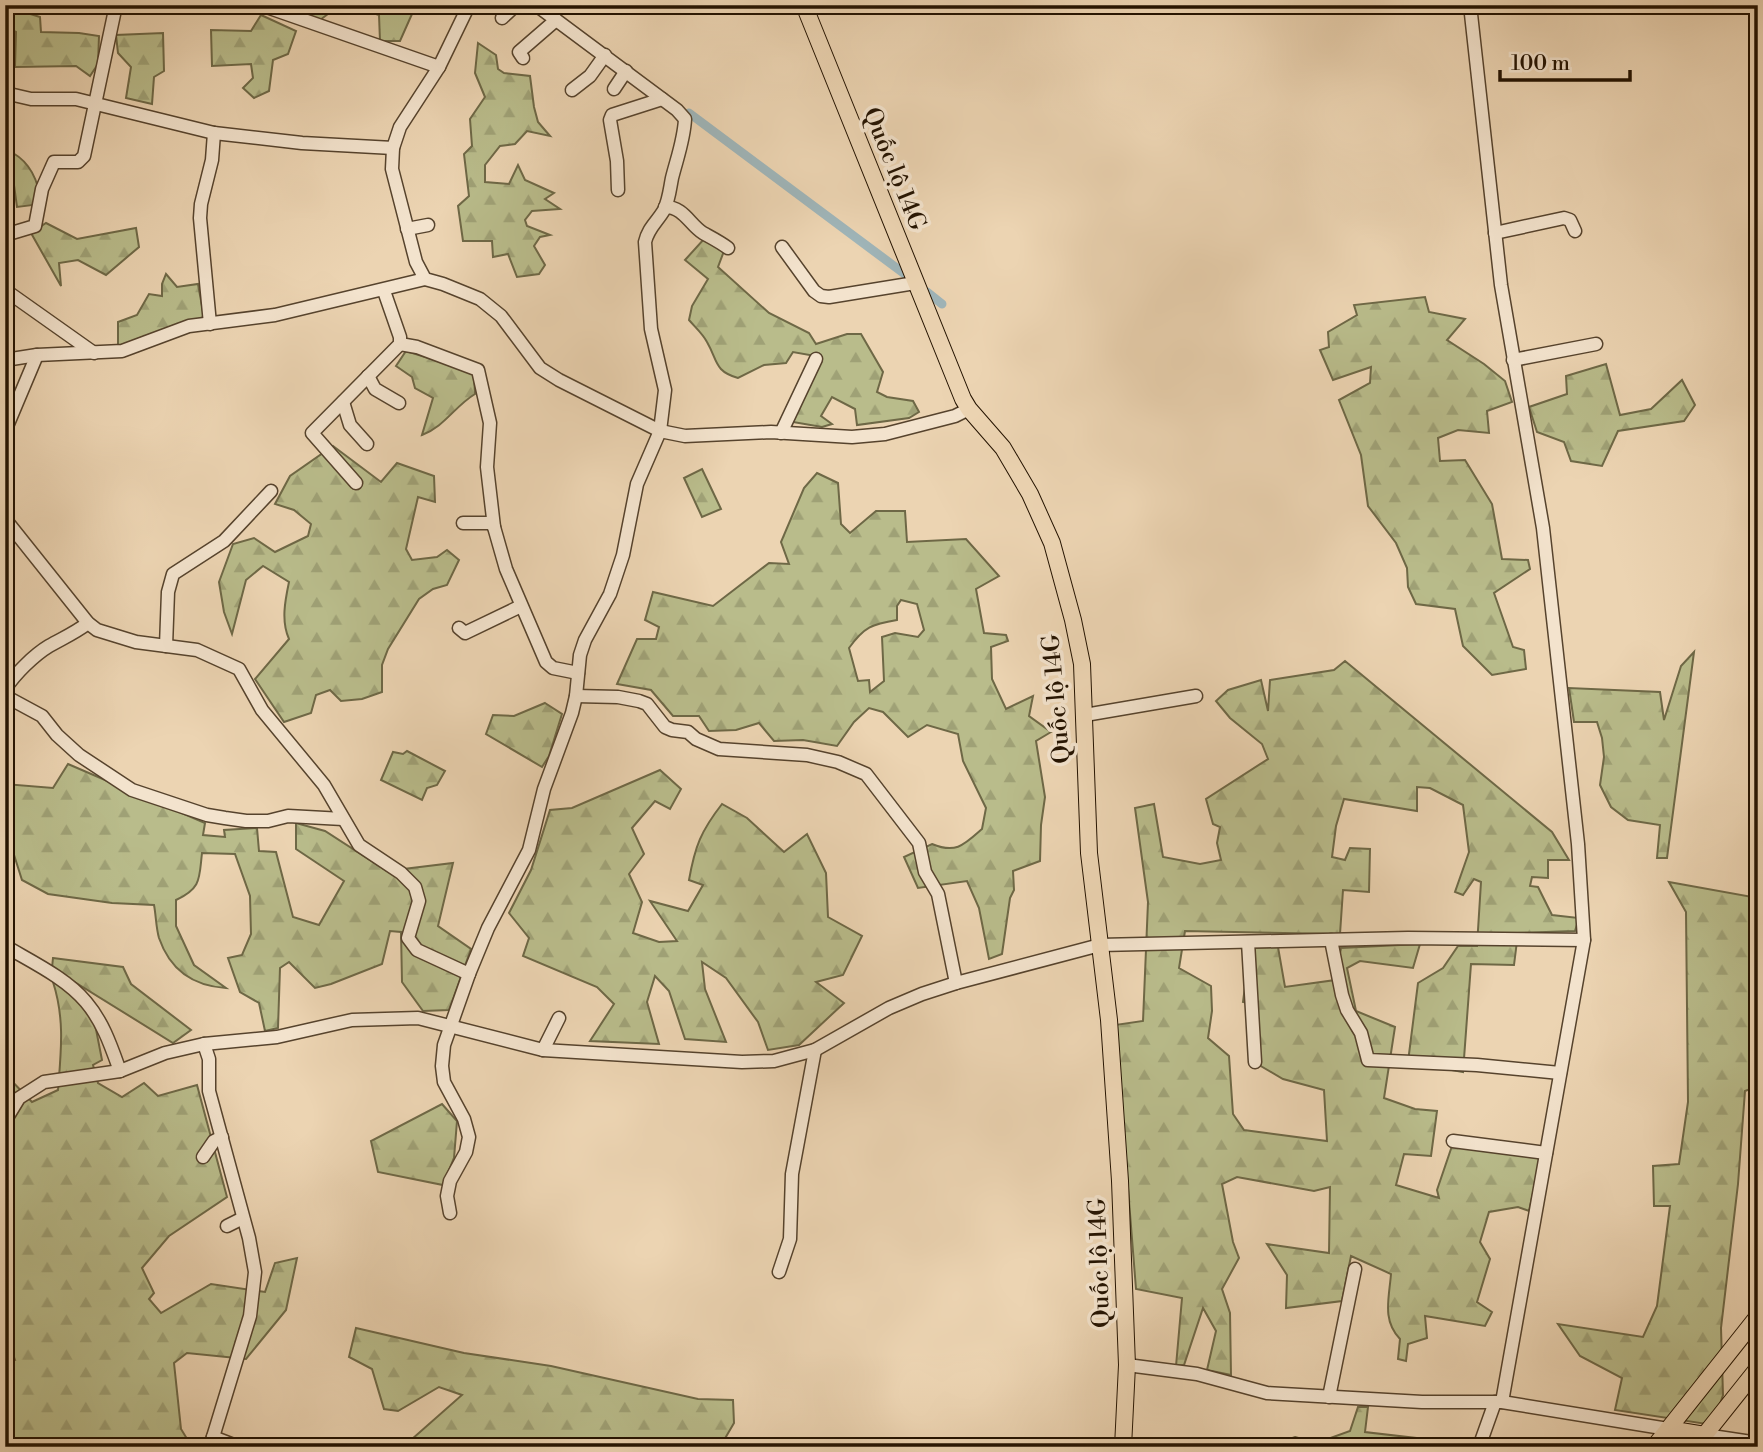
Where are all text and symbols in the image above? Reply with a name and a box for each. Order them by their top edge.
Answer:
scale bar [1500,38,1630,82]
text: 100 m [1511,51,1570,77]
street label: Quốc lộ 14G [856,103,932,235]
street label: Quốc lộ 14G [1036,633,1078,765]
street label: Quốc lộ 14G [1083,1197,1117,1328]

